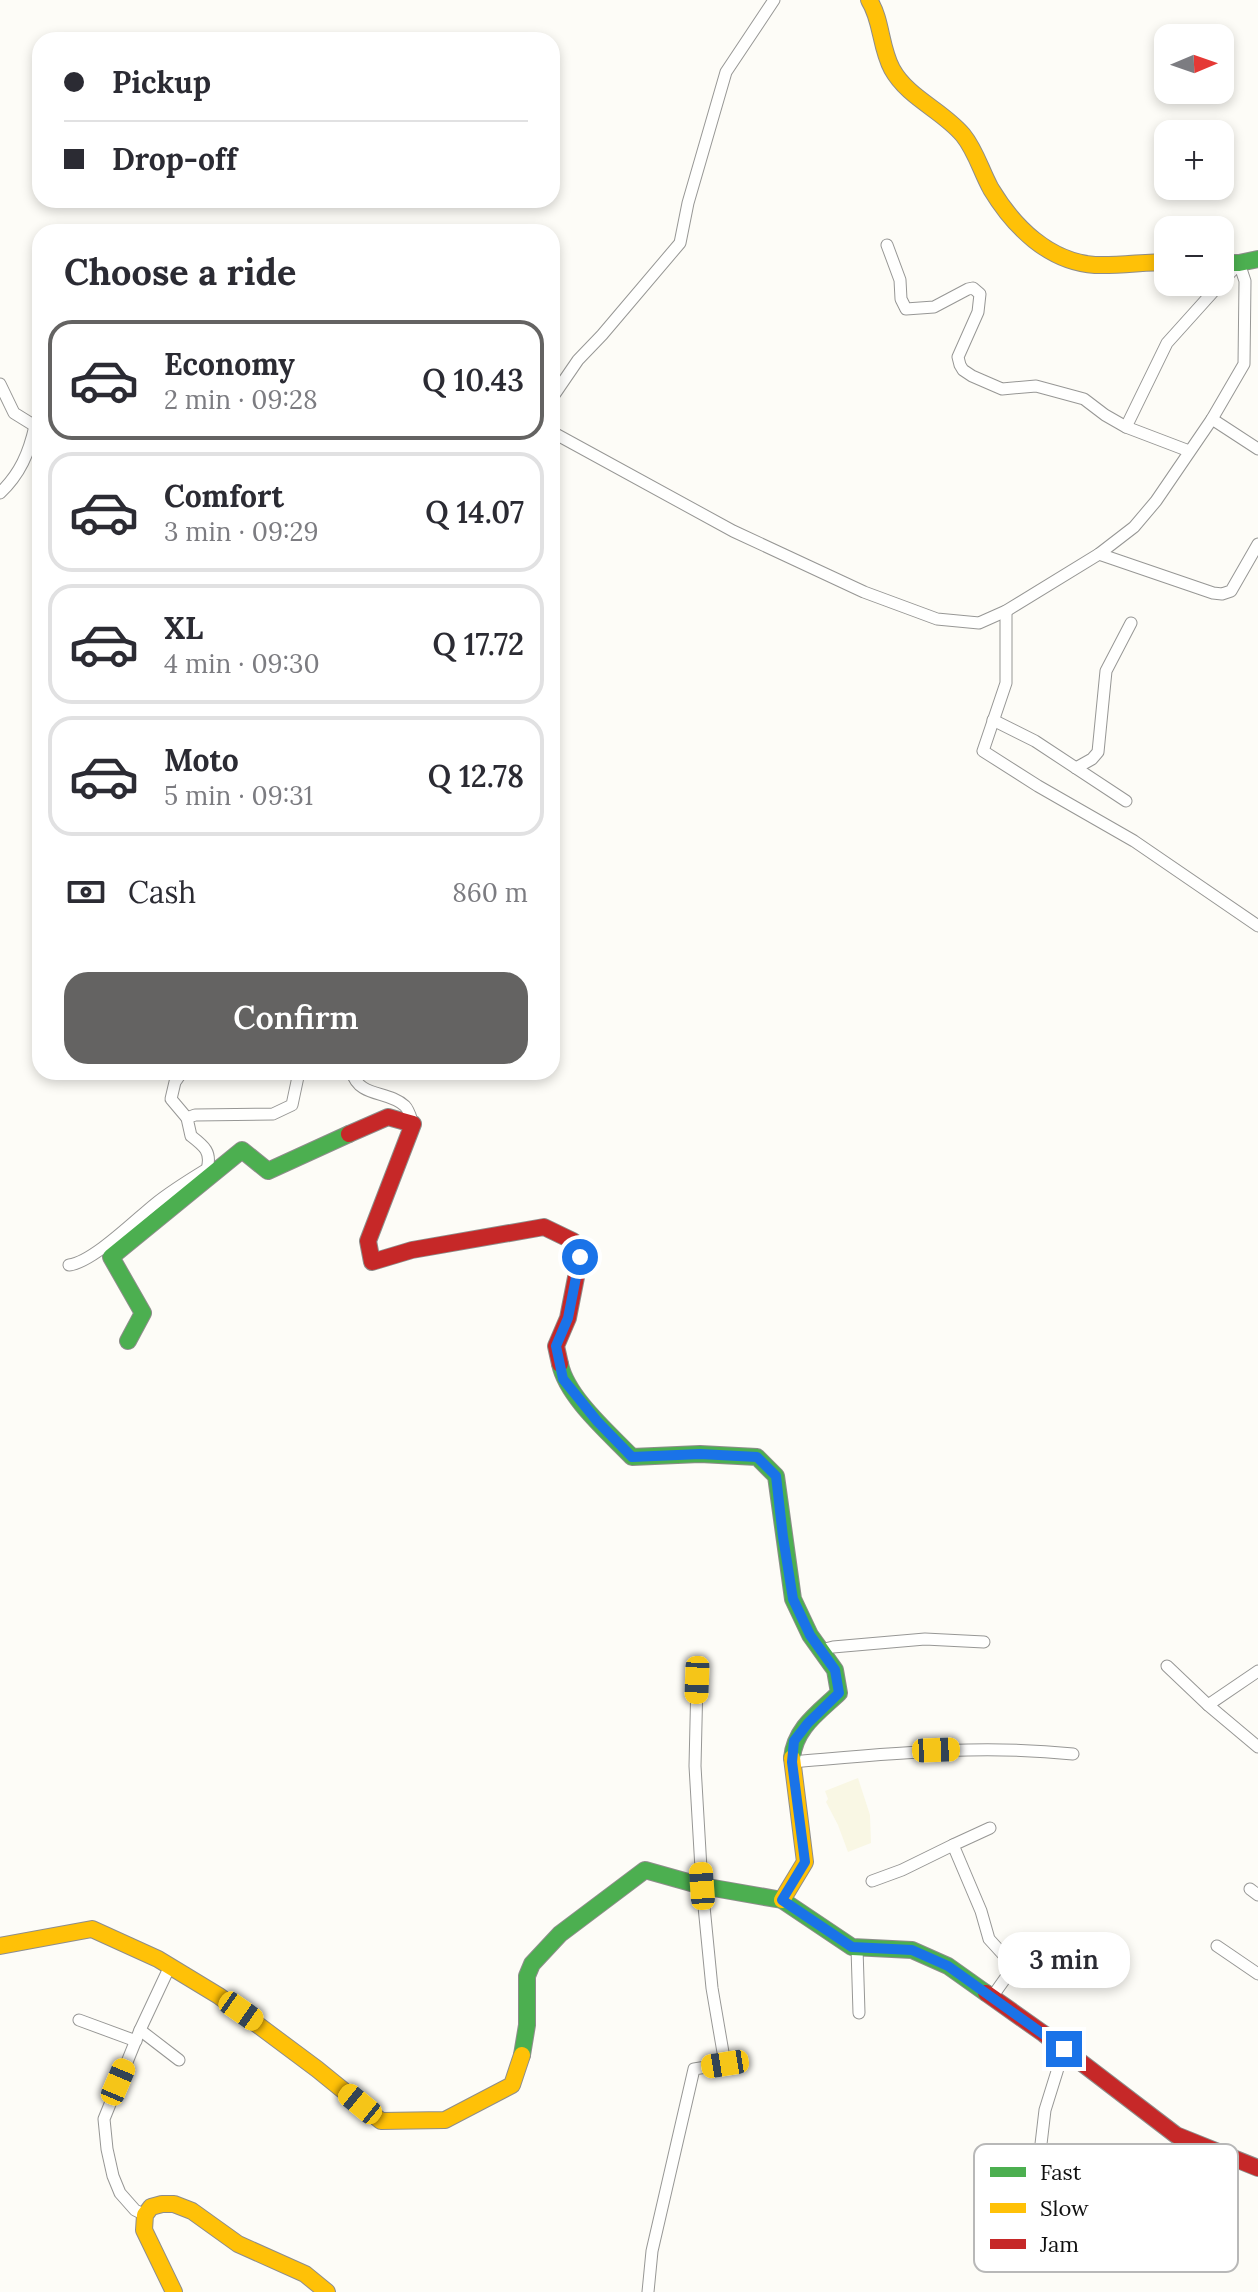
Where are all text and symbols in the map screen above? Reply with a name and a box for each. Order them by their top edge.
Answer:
north arrow [1154,24,1234,104]
map controls [1154,24,1234,296]
text: Pickup [112,63,211,101]
button: + [1154,120,1234,200]
text: Drop-off [112,140,237,178]
button: − [1154,216,1234,296]
text: Choose a ride [64,249,296,295]
icon: car [68,344,140,416]
text: Economy [164,345,295,383]
text: Q 10.43 [422,361,524,399]
text: 2 min · 09:28 [164,383,318,416]
icon: car [68,476,140,548]
text: Comfort [164,477,284,515]
text: Q 14.07 [425,493,524,531]
text: 3 min · 09:29 [164,515,319,548]
icon: car [68,608,140,680]
text: XL [164,609,203,647]
text: Q 17.72 [432,625,524,663]
text: 4 min · 09:30 [164,647,320,680]
icon: car [68,740,140,812]
text: Moto [164,741,239,779]
text: Q 12.78 [428,757,524,795]
text: 5 min · 09:31 [164,779,313,812]
icon: cash [64,870,108,914]
text: Cash [128,873,196,911]
text: 860 m [452,876,528,909]
button: Confirm [64,972,528,1064]
route start [562,1239,598,1275]
car [684,1656,710,1704]
car [912,1737,960,1763]
car [688,1861,716,1911]
callout: 3 min [998,1933,1130,1989]
text: 3 min [1029,1943,1099,1976]
car [214,1987,268,2035]
route end [1046,2031,1082,2067]
car [699,2048,751,2080]
car [98,2055,138,2109]
car [334,2080,386,2128]
legend [974,2144,1238,2272]
text: Fast [1040,2158,1082,2186]
text: Slow [1040,2194,1089,2222]
text: Jam [1039,2230,1079,2258]

